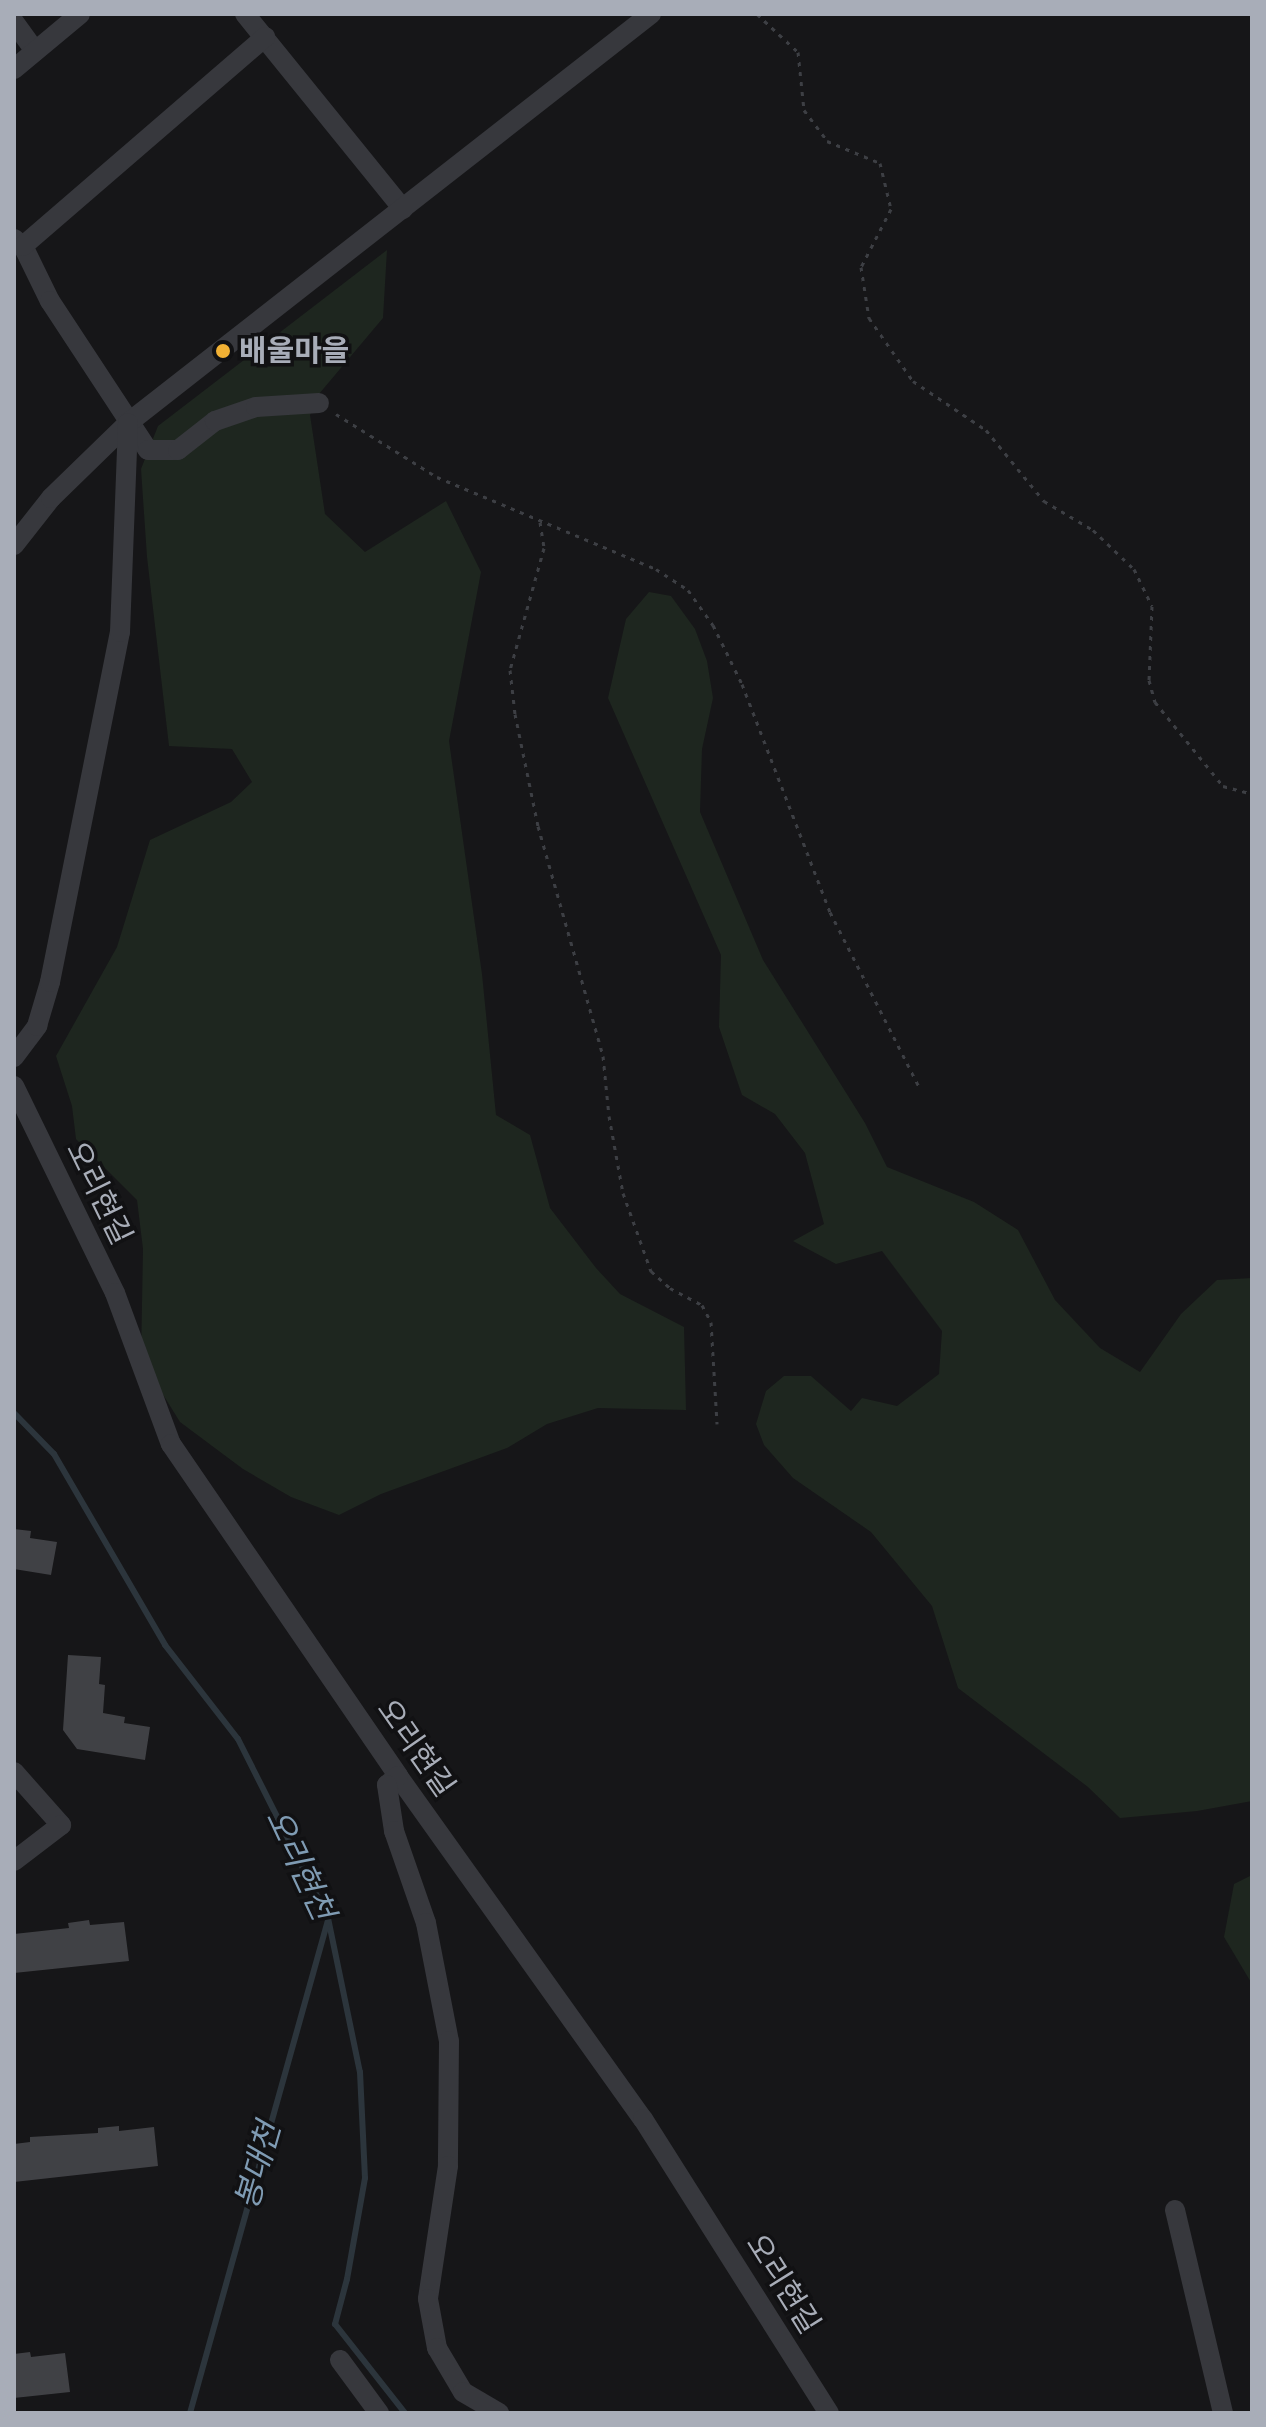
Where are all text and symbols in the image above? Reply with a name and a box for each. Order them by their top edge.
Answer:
place label: 배울마을 [239,333,349,369]
marker: 배울마을 [214,342,232,360]
street label: 오리현길 [59,1135,139,1251]
street label: 오리현길 [370,1692,462,1804]
water label: 오리현천 [257,1804,341,1926]
water label: 봉대천 [228,2118,290,2214]
street label: 오리현길 [738,2228,828,2340]

